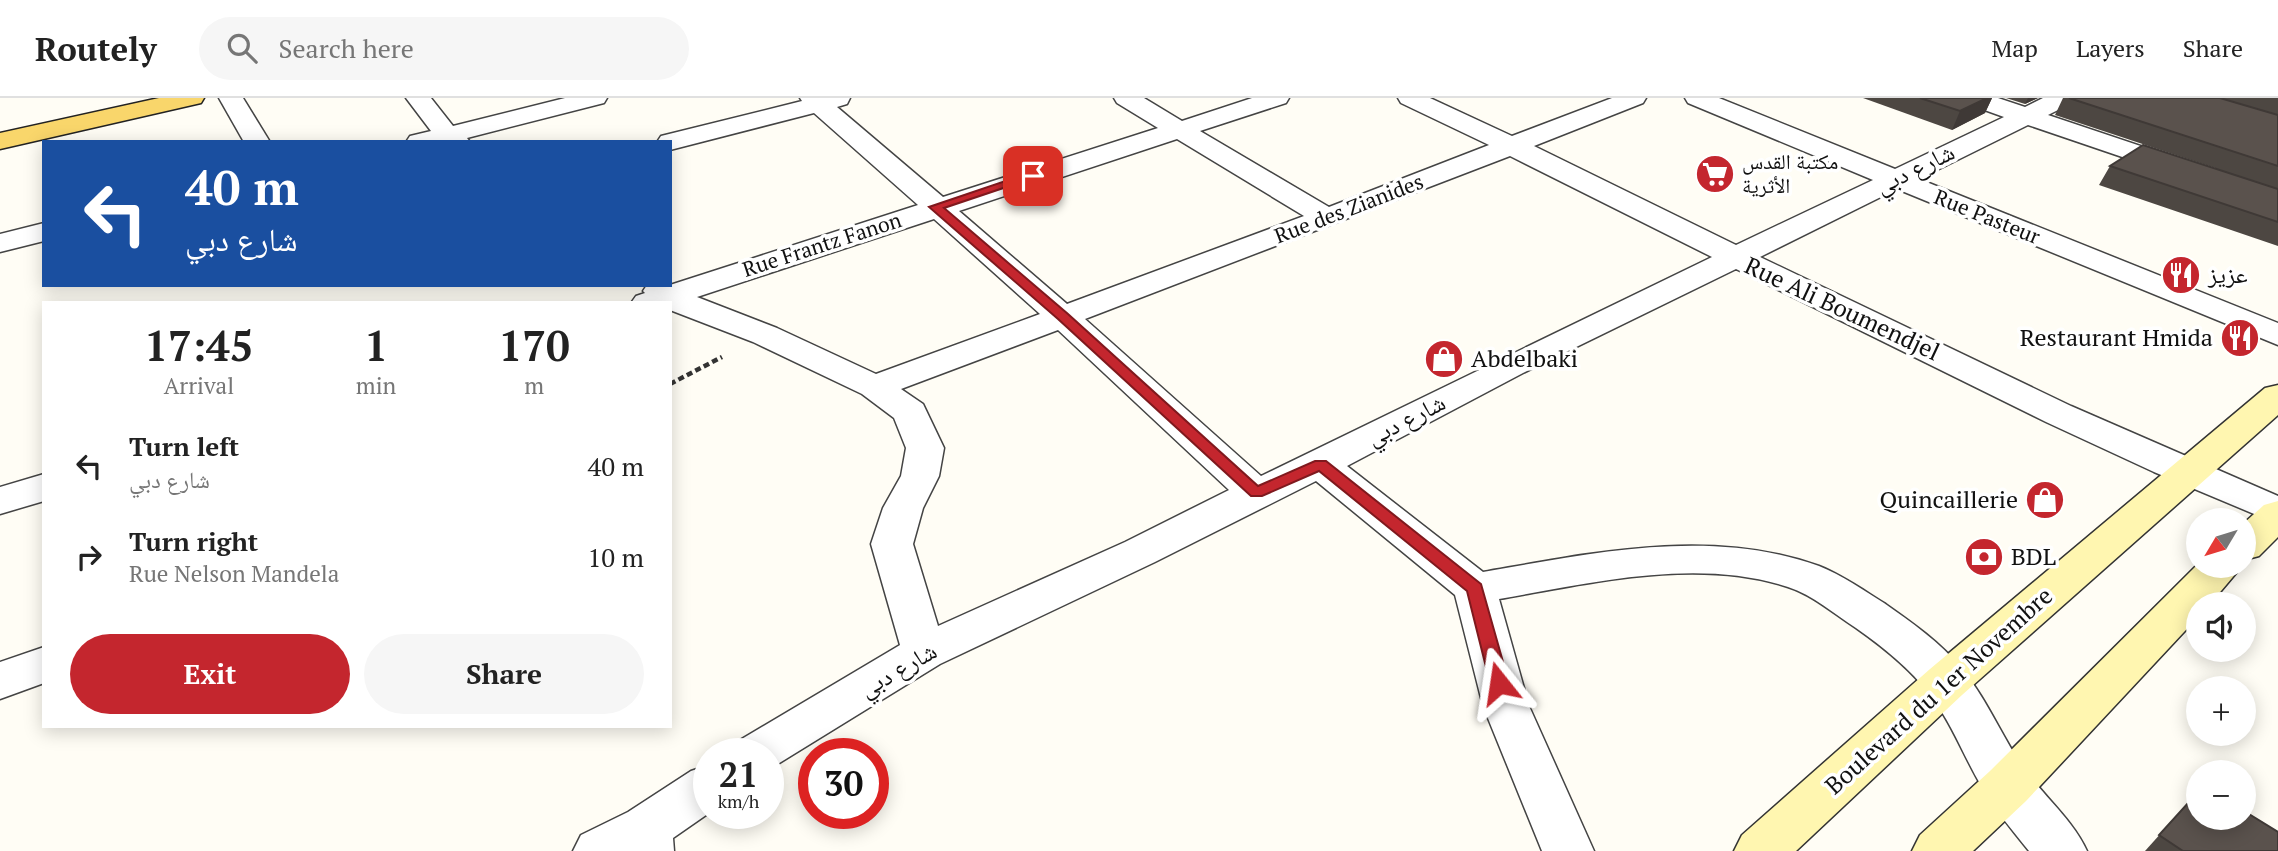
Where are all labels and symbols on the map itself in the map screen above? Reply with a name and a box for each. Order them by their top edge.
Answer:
street label: شارع دبي [1870,135,1961,205]
pin [1003,146,1063,206]
place label: مكتبة القدس الأثرية [1742,147,1838,199]
supermarket icon: مكتبة القدس الأثرية [1694,153,1736,195]
street label: Rue des Zianides [1270,167,1427,249]
street label: Rue Pasteur [1930,182,2044,250]
street label: Rue Frantz Fanon [739,205,905,283]
street label: Rue Ali Boumendjel [1740,249,1945,367]
restaurant icon: عزيز [2160,254,2202,296]
place label: عزيز [2207,258,2248,290]
restaurant icon: Restaurant Hmida [2219,317,2261,359]
place label: Restaurant Hmida [2020,321,2213,353]
shop icon: Abdelbaki [1423,338,1465,380]
place label: Abdelbaki [1471,342,1578,374]
street label: شارع دبي [1361,386,1452,456]
shop icon: Quincaillerie [2024,479,2066,521]
place label: Quincaillerie [1879,483,2018,515]
north arrow [2186,508,2256,578]
bank icon: BDL [1963,536,2005,578]
place label: BDL [2011,540,2056,572]
street label: Boulevard du 1er Novembre [1818,580,2059,801]
street label: شارع دبي [853,634,944,708]
position arrow [1462,646,1536,720]
speed limit sign: 30 [798,738,889,829]

